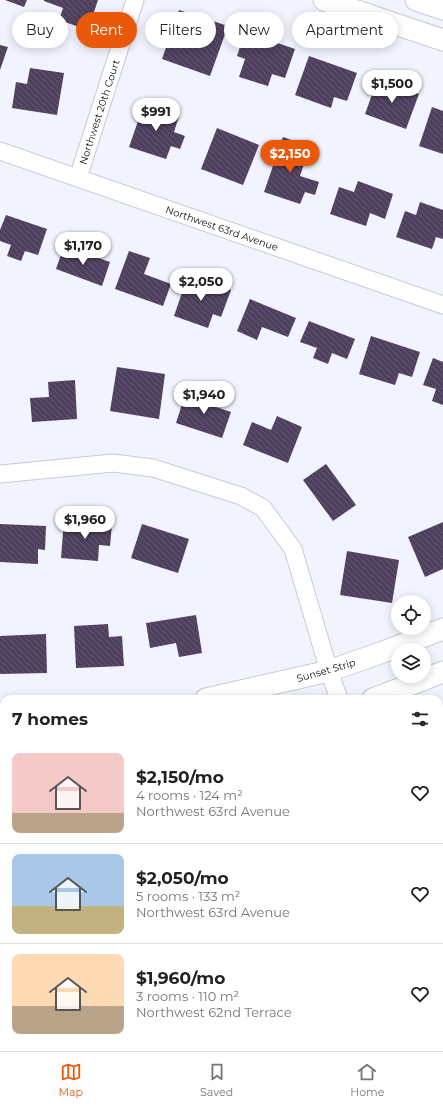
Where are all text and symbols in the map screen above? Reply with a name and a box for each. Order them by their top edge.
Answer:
chip: Buy [12,12,68,48]
chip: Rent [76,12,137,48]
chip: Filters [145,12,216,48]
chip: New [224,12,284,48]
chip: Apartment [292,12,398,48]
street label: Northwest 20th Court [76,58,123,166]
pin: $1,500 [359,70,425,104]
text: $1,500 [371,75,413,91]
pin: $991 [132,98,180,132]
text: $991 [141,103,171,119]
pin: $2,150 [257,140,323,174]
text: $2,150 [270,145,310,161]
street label: Northwest 63rd Avenue [164,203,280,254]
pin: $1,170 [50,232,116,266]
text: $1,170 [64,237,102,253]
pin: $2,050 [168,268,234,302]
text: $2,050 [179,273,223,289]
pin: $1,940 [171,381,237,415]
text: $1,940 [183,386,225,402]
pin: $1,960 [52,506,118,540]
text: $1,960 [64,511,106,527]
map controls [391,595,431,683]
button: locate [391,595,431,635]
button: layers [391,643,431,683]
street label: Sunset Strip [295,656,357,685]
icon: filters [409,708,431,730]
text: 7 homes [12,709,88,729]
text: $2,150/mo [136,767,224,787]
icon: home [44,769,92,817]
icon: heart [409,782,431,804]
text: 4 rooms · 124 m² [136,787,243,803]
text: Northwest 63rd Avenue [136,803,290,819]
text: $2,050/mo [136,868,229,888]
icon: home [44,870,92,918]
icon: heart [409,883,431,905]
text: 5 rooms · 133 m² [136,888,240,904]
text: Northwest 63rd Avenue [136,904,290,920]
text: $1,960/mo [136,968,225,988]
icon: home [44,970,92,1018]
icon: heart [409,983,431,1005]
text: 3 rooms · 110 m² [136,988,239,1004]
text: Northwest 62nd Terrace [136,1004,292,1020]
tab: Map [59,1061,83,1099]
tab: Saved [200,1061,233,1099]
tab: Home [350,1061,384,1099]

